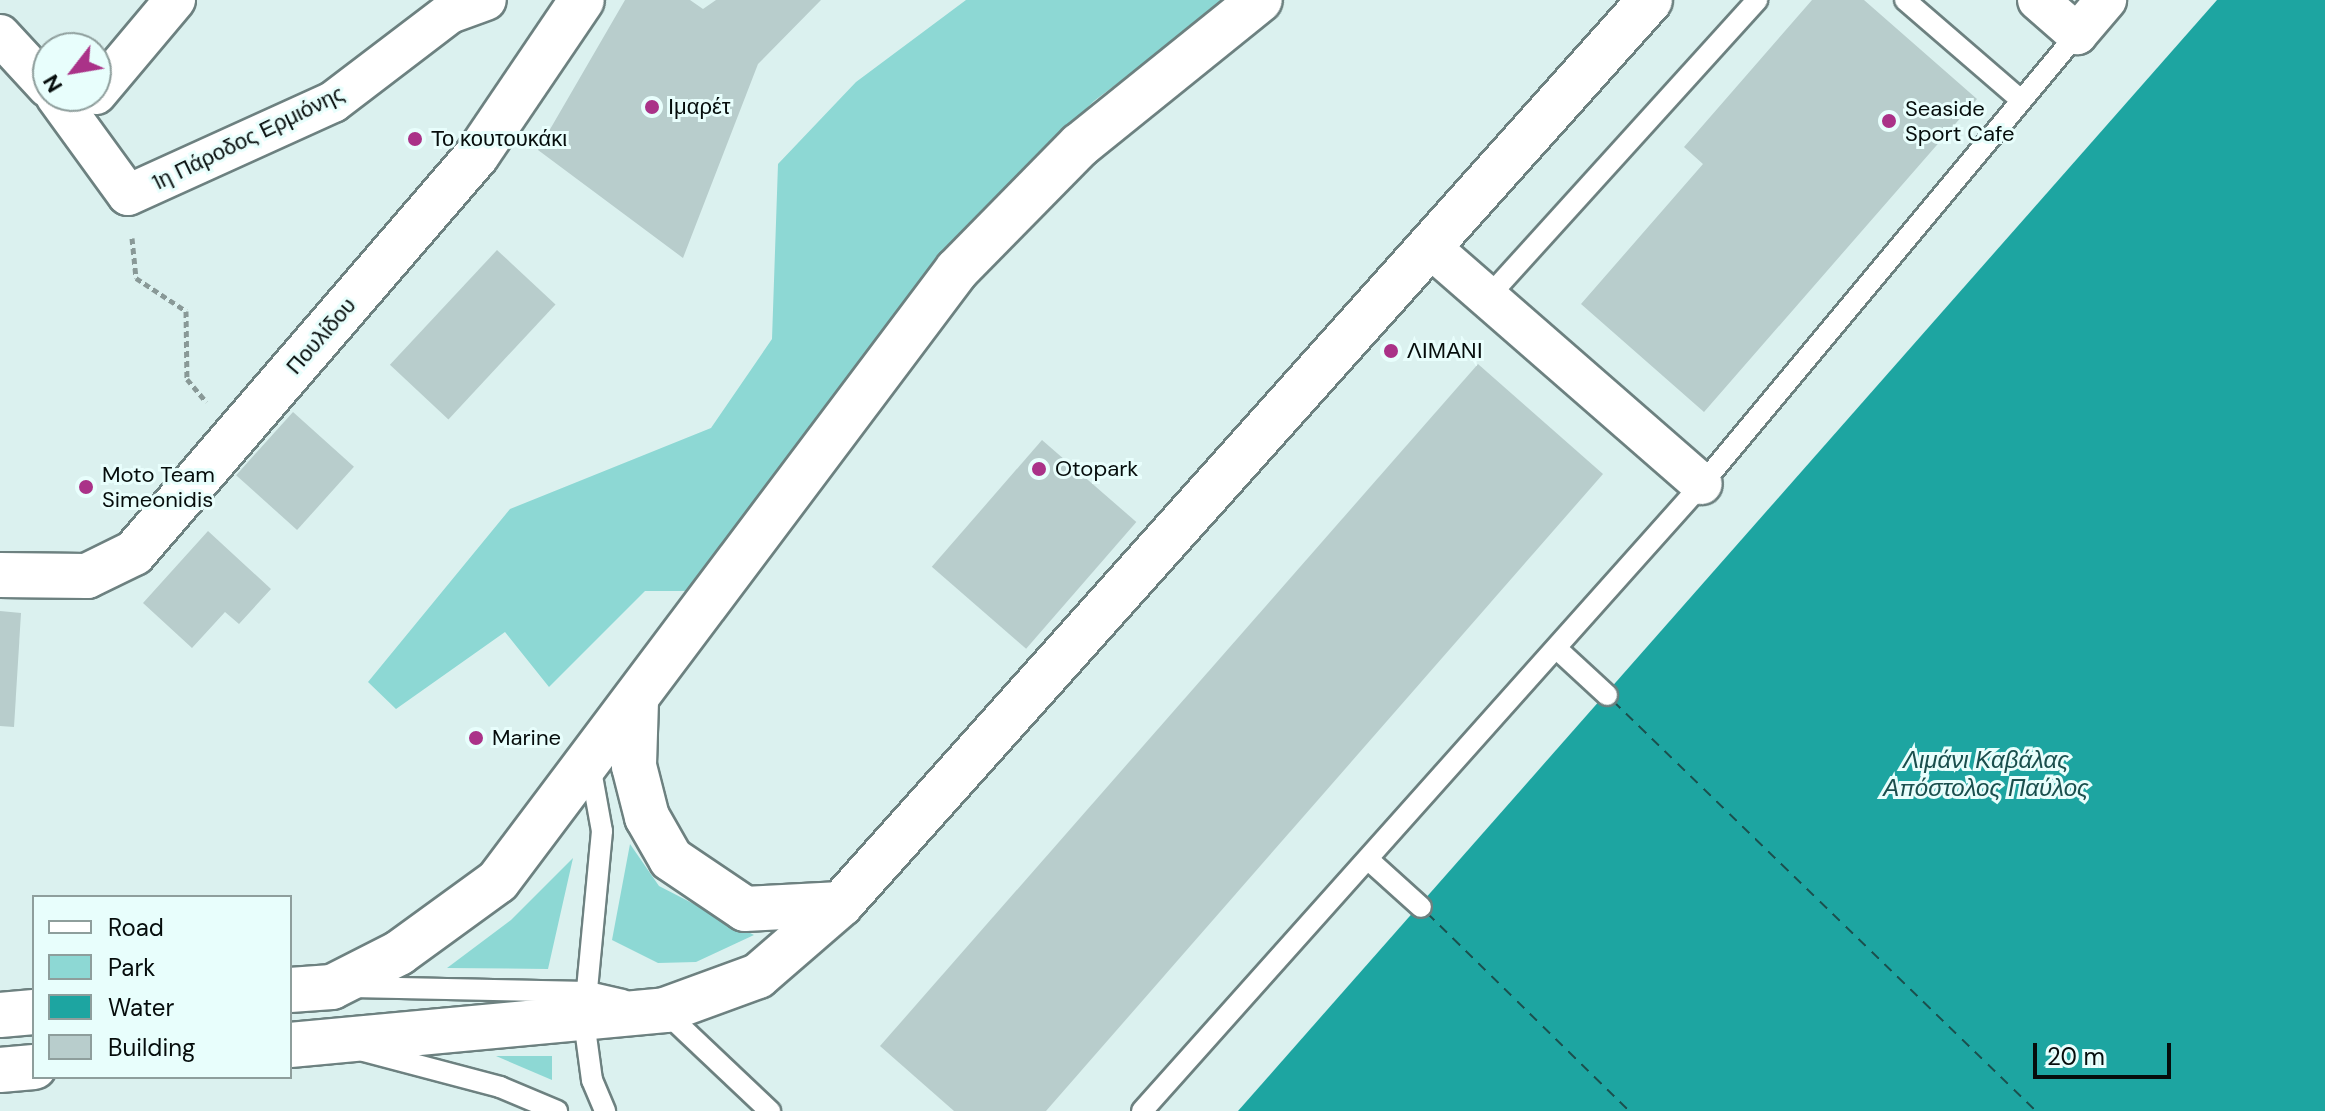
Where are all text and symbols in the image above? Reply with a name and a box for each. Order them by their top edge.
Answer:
north arrow [32,32,112,112]
text: N [36,69,69,98]
street label: 1η Πάροδος Ερμιόνης [148,80,348,196]
place label: Ιμαρέτ [668,94,731,120]
place label: Seaside Sport Cafe [1905,95,2014,146]
marker: Ιμαρέτ [643,98,661,116]
marker: Seaside Sport Cafe [1880,112,1898,130]
place label: Το κουτουκάκι [431,126,567,152]
marker: Το κουτουκάκι [406,130,424,148]
street label: Πουλίδου [281,292,361,380]
place label: ΛΙΜΑΝΙ [1407,338,1483,364]
marker: ΛΙΜΑΝΙ [1382,342,1400,360]
place label: Otopark [1055,456,1138,482]
marker: Otopark [1030,460,1048,478]
place label: Moto Team Simeonidis [102,461,215,512]
marker: Moto Team Simeonidis [77,478,95,496]
place label: Marine [492,725,561,751]
marker: Marine [467,729,485,747]
water label: Λιμάνι Καβάλας Απόστολος Παύλος [1883,746,2089,802]
legend [32,895,292,1079]
text: Road [108,912,164,943]
text: Park [108,952,155,983]
text: Water [108,992,174,1023]
scale bar [2037,1027,2175,1077]
text: Building [108,1032,195,1063]
text: 20 m [2047,1041,2105,1072]

